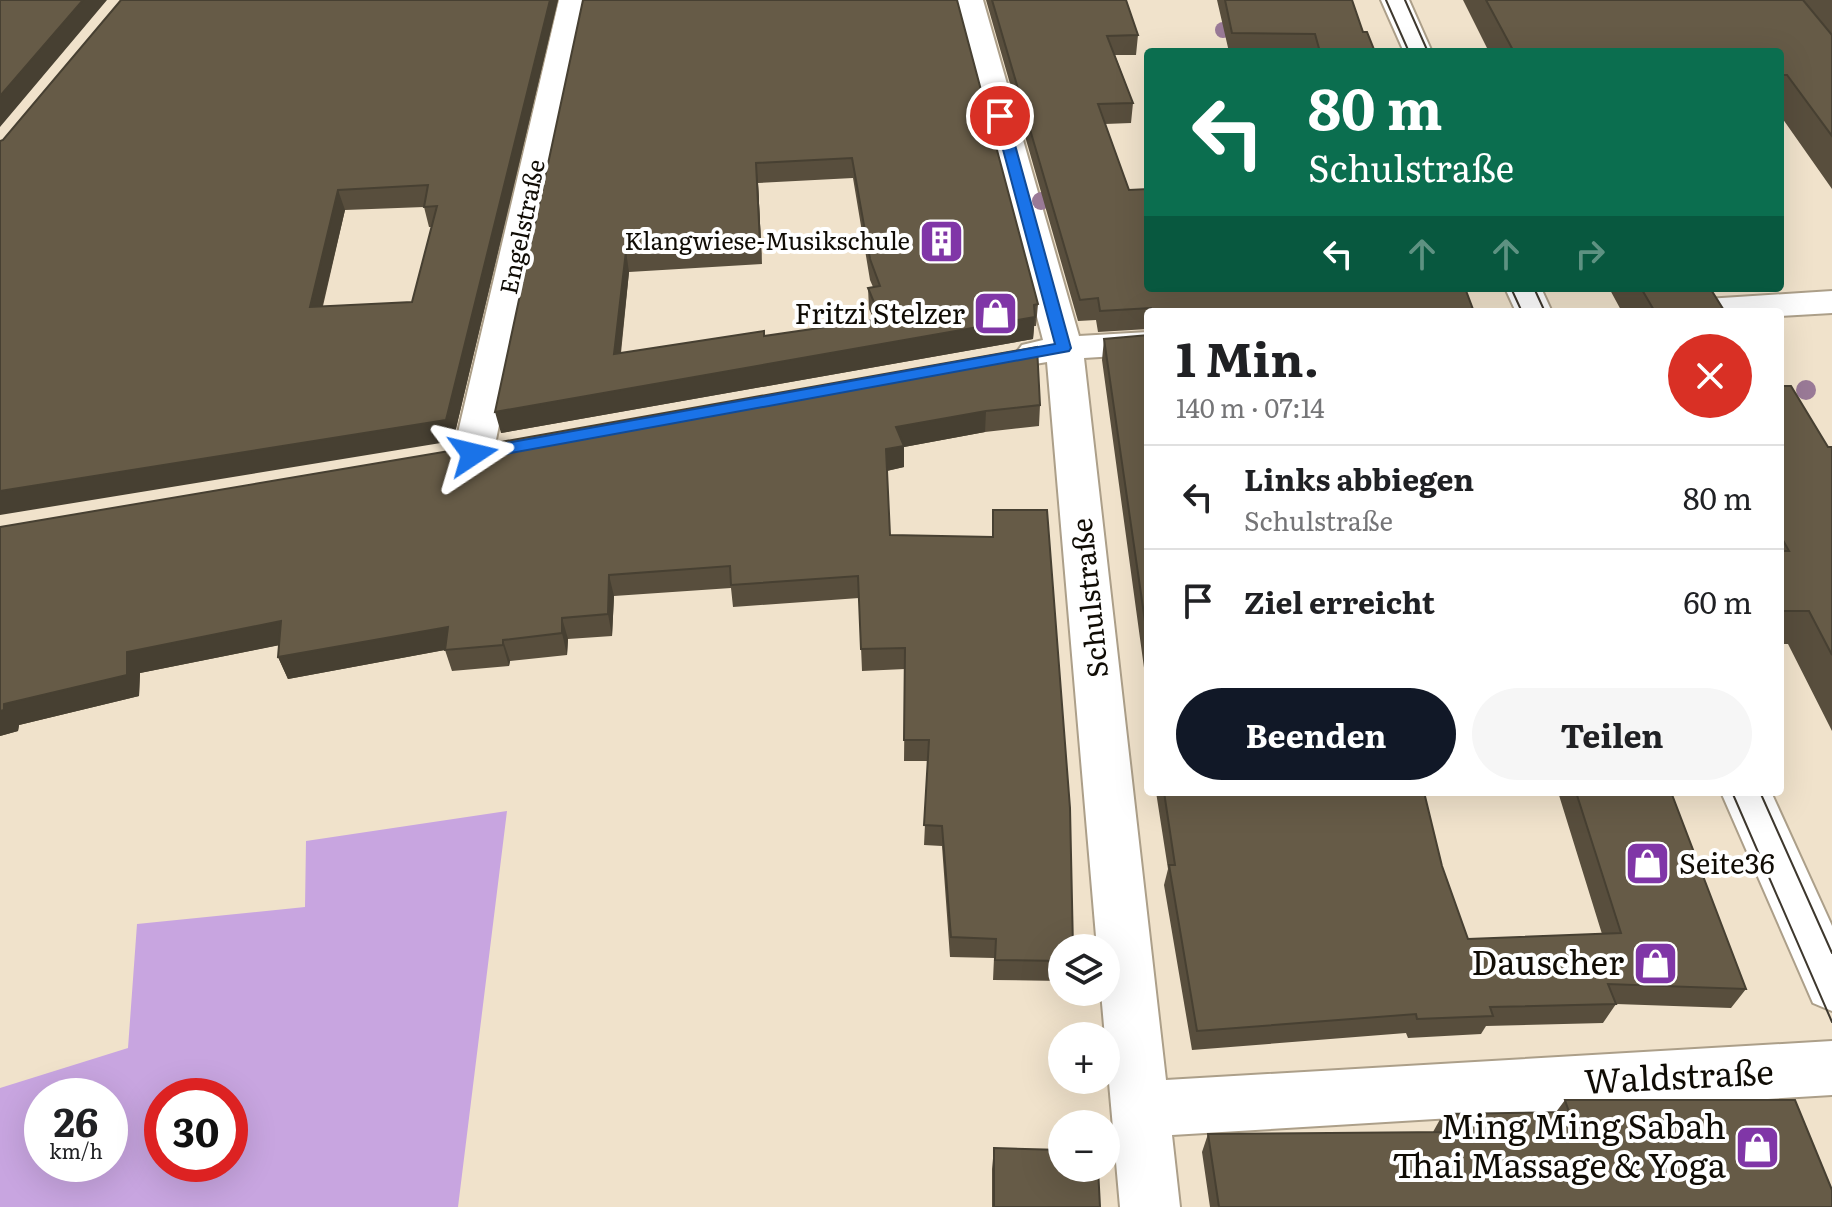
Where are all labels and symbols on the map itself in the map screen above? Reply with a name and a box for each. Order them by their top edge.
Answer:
pin [966,82,1034,150]
street label: Engelstraße [489,156,552,297]
building icon: Klangwiese-Musikschule [917,218,965,266]
place label: Klangwiese-Musikschule [624,222,910,257]
shop icon: Fritzi Stelzer [972,290,1020,338]
place label: Fritzi Stelzer [795,291,966,333]
position arrow [431,412,515,496]
street label: Schulstraße [1059,516,1117,680]
shop icon: Seite36 [1624,840,1672,888]
place label: Seite36 [1679,841,1775,883]
place label: Dauscher [1471,935,1624,985]
shop icon: Dauscher [1631,939,1679,987]
street label: Waldstraße [1583,1044,1775,1104]
speed limit sign: 30 [144,1078,248,1182]
place label: Ming Ming Sabah Thai Massage & Yoga [1392,1099,1727,1188]
shop icon: Ming Ming Sabah Thai Massage & Yoga [1733,1123,1781,1171]

